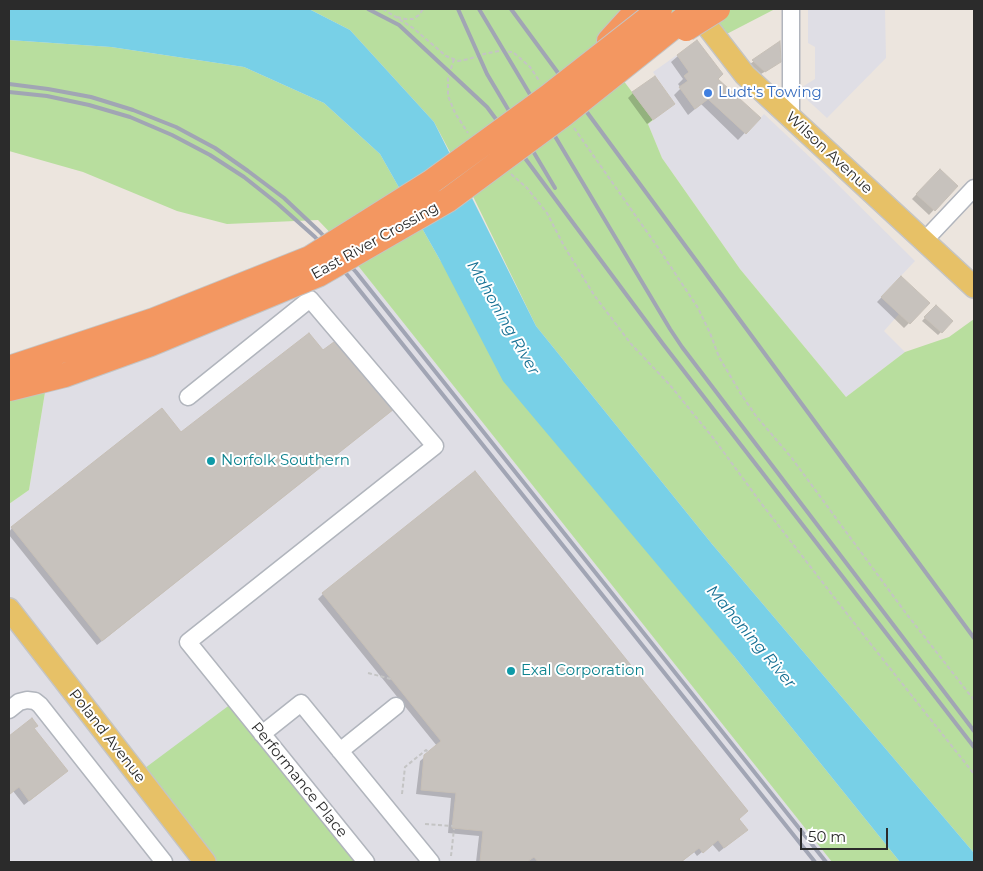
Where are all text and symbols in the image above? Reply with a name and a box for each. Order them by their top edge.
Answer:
place label: Ludt's Towing [718,84,822,102]
marker: Ludt's Towing [702,87,714,99]
street label: Wilson Avenue [782,108,876,198]
street label: East River Crossing [308,199,442,283]
water label: Mahoning River [463,258,543,378]
place label: Norfolk Southern [221,452,350,470]
marker: Norfolk Southern [205,455,217,467]
water label: Mahoning River [702,582,800,692]
place label: Exal Corporation [521,662,645,680]
marker: Exal Corporation [505,665,517,677]
street label: Poland Avenue [65,686,149,786]
street label: Performance Place [247,719,351,841]
scale bar [803,818,890,850]
text: 50 m [808,827,846,846]

